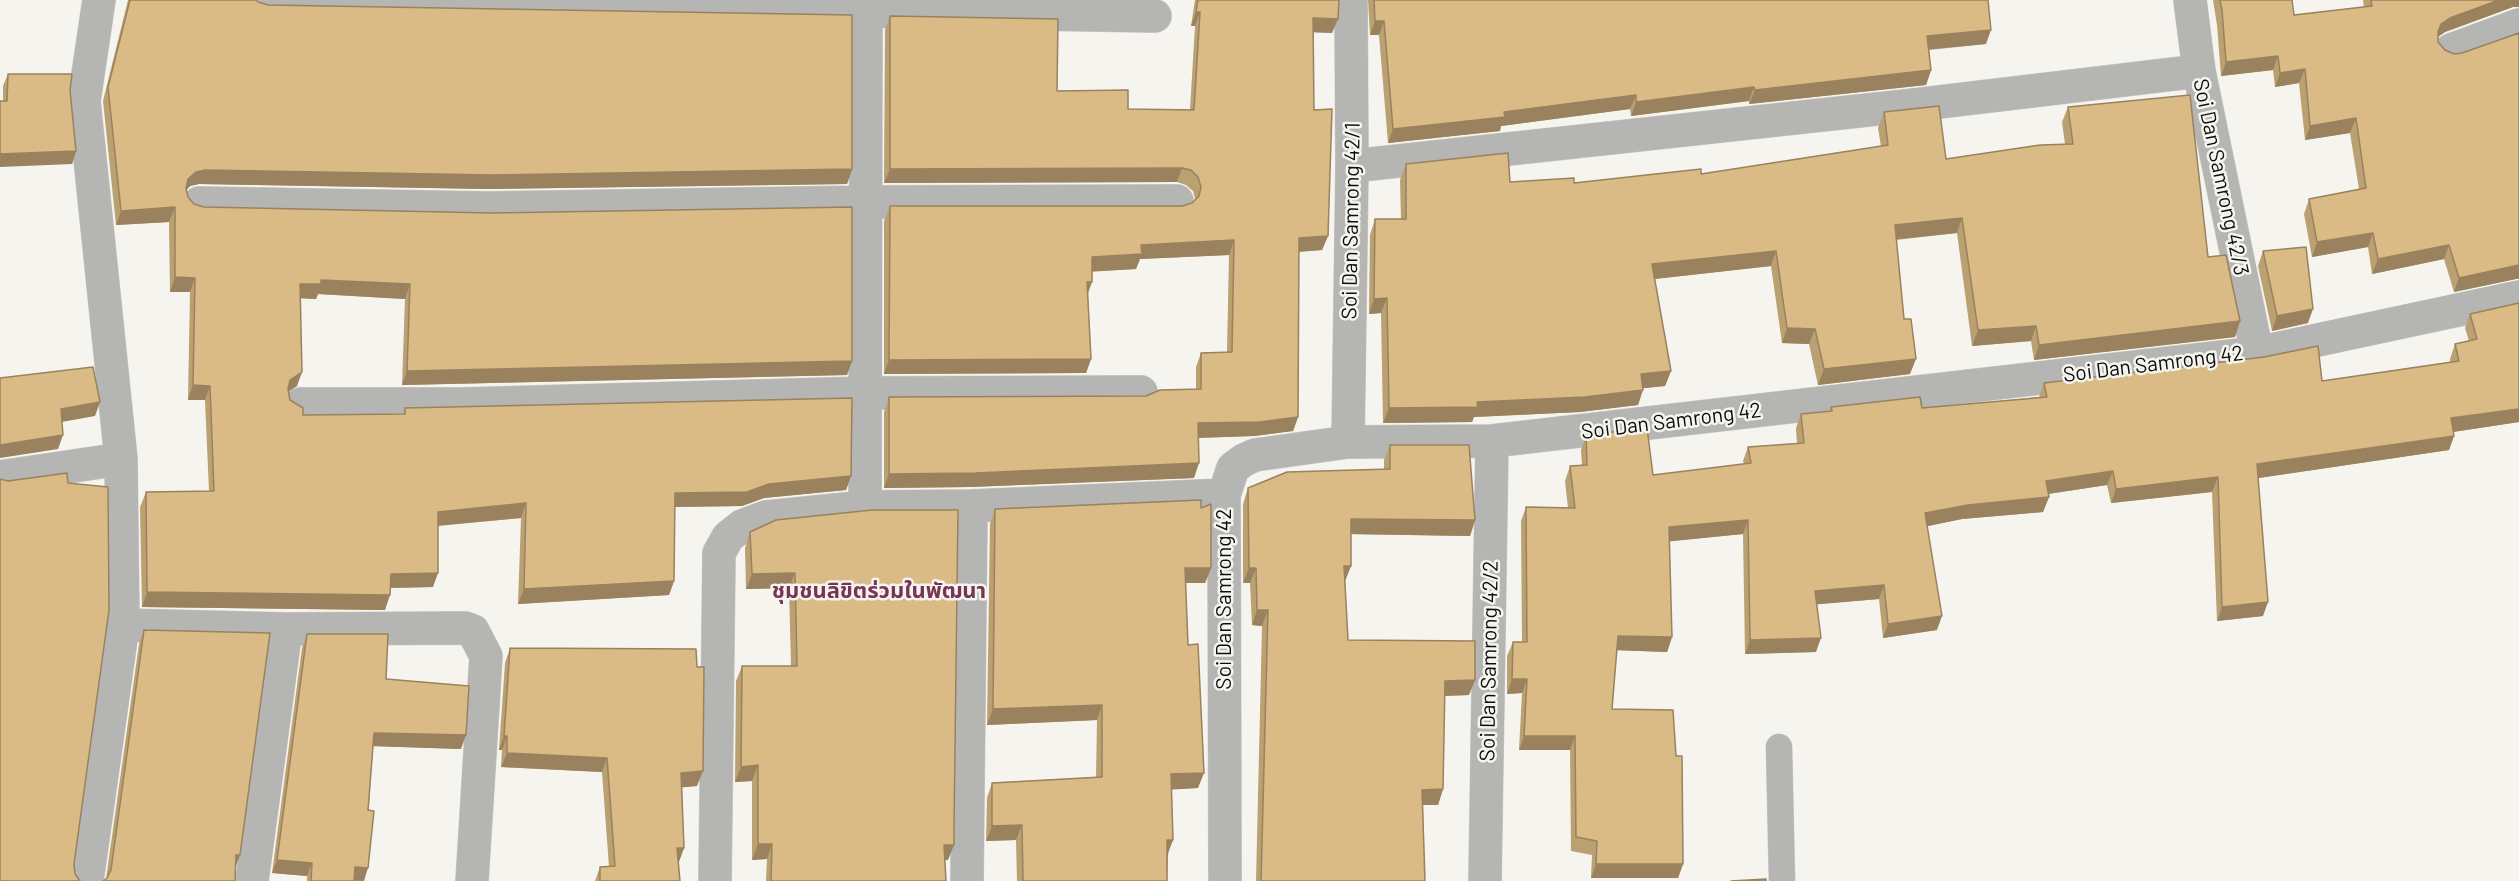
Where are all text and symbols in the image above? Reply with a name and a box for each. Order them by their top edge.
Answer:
street label: Soi Dan Samrong 42/3 [2188,76,2254,278]
street label: Soi Dan Samrong 42/1 [1337,122,1365,320]
street label: Soi Dan Samrong 42 [2062,340,2244,388]
street label: Soi Dan Samrong 42 [1580,397,1762,445]
street label: Soi Dan Samrong 42 [1211,508,1237,690]
street label: Soi Dan Samrong 42/2 [1475,560,1503,762]
district label: ชุมชนลิขิตร่วมในพัฒนา [772,578,986,604]

